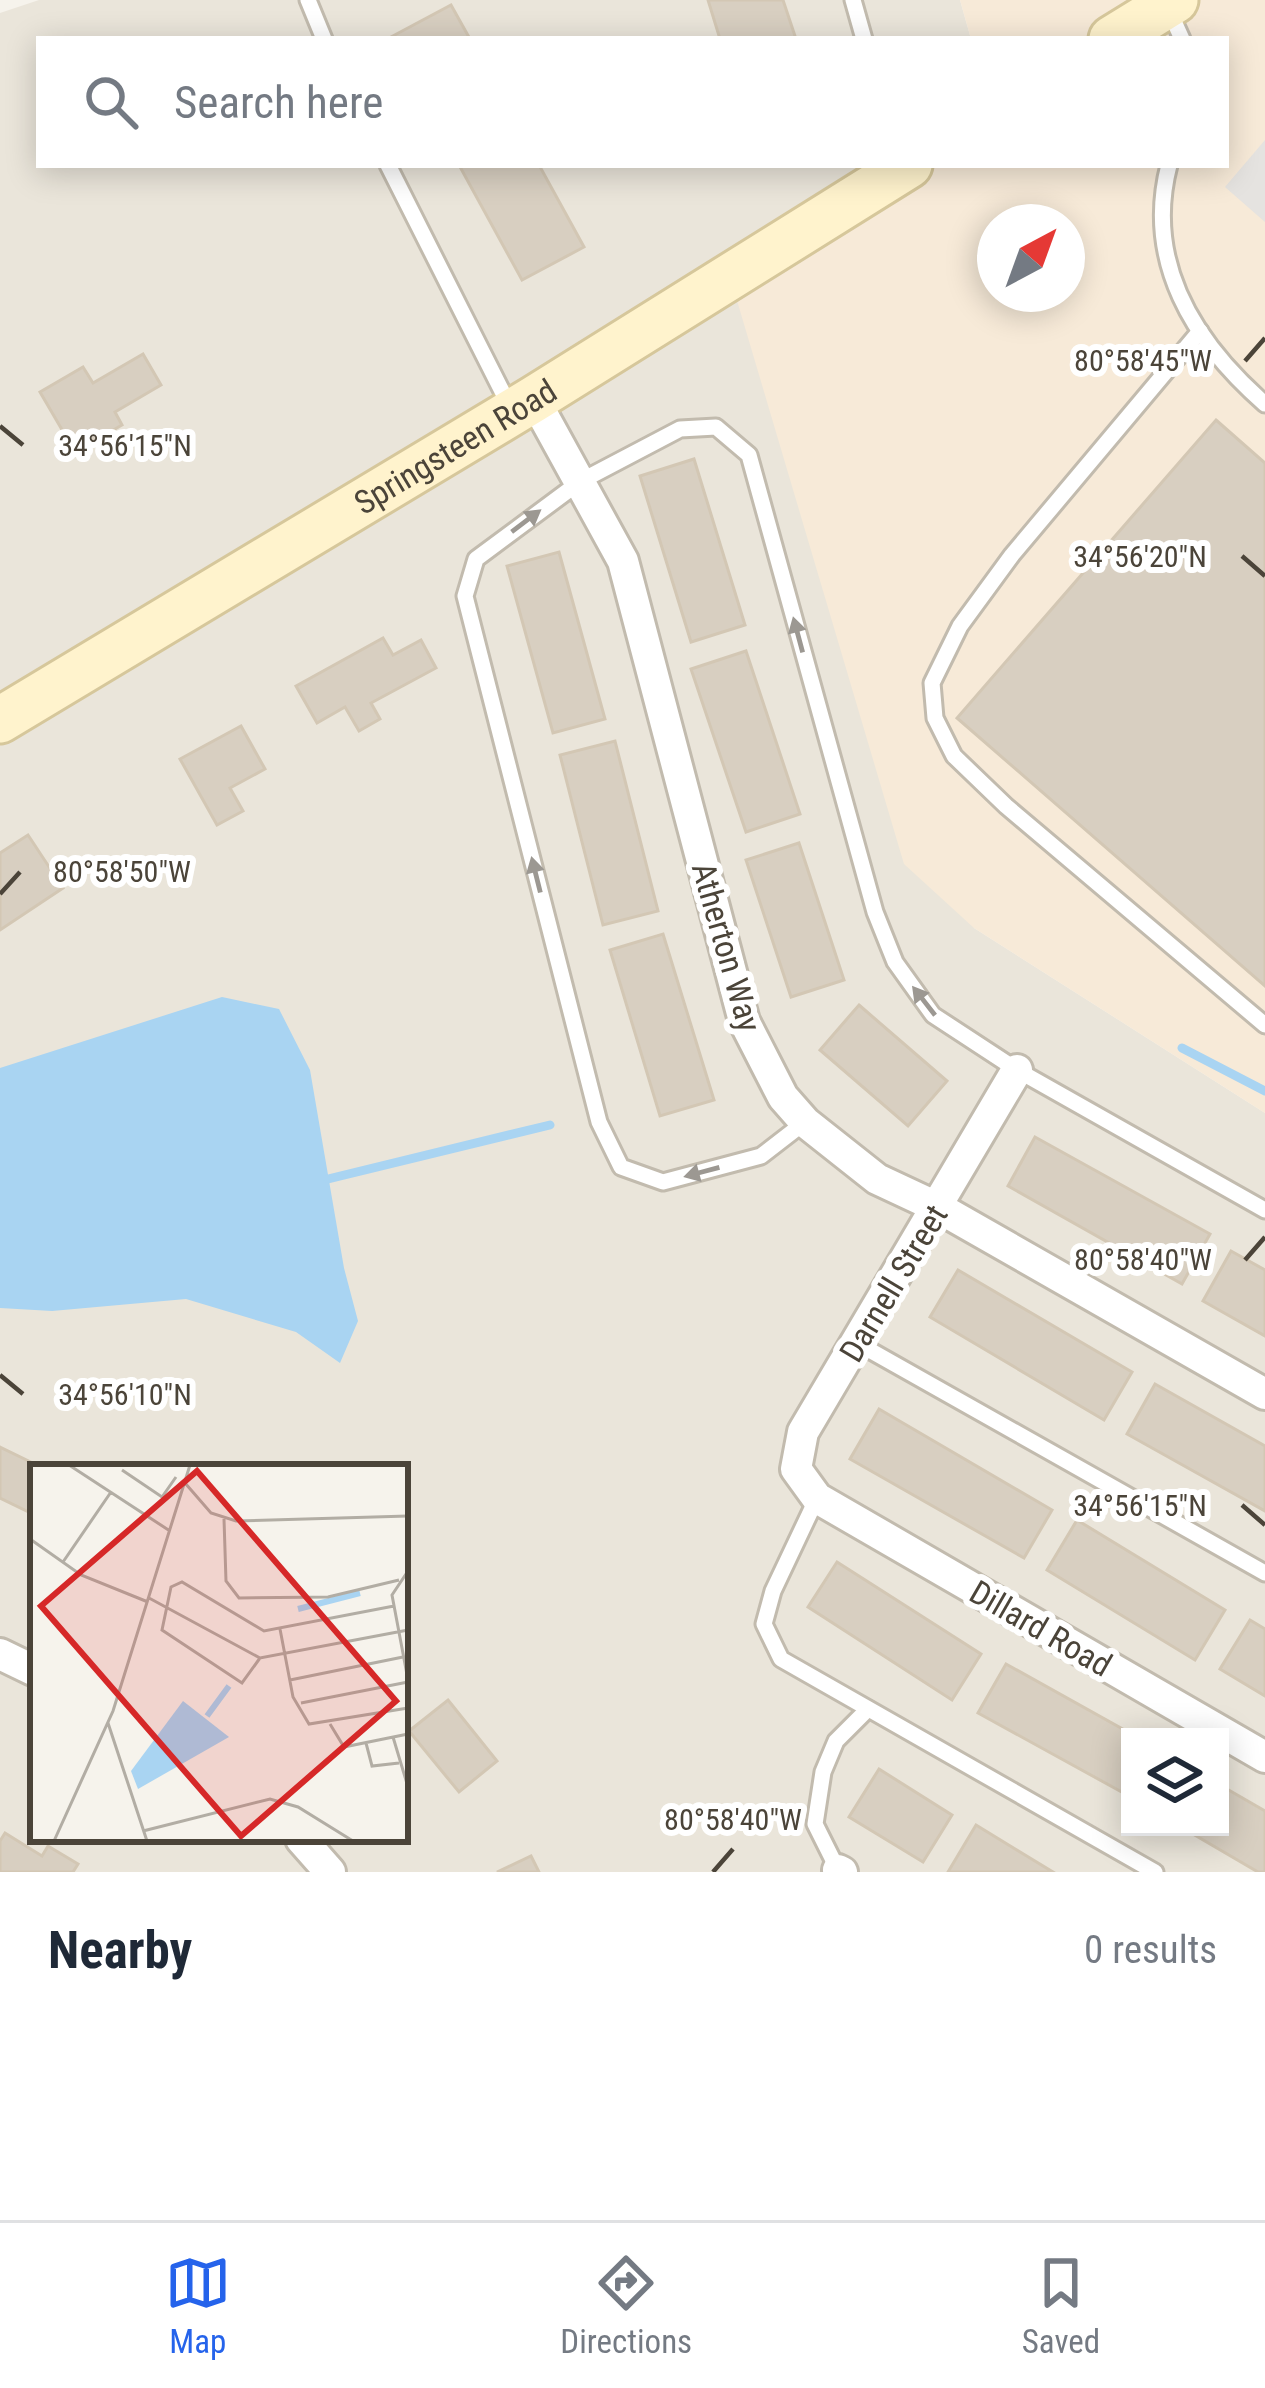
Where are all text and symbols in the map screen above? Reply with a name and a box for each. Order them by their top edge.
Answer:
search box [36,36,1229,168]
icon: search [78,69,144,135]
text: Search here [174,76,383,129]
north arrow [977,204,1085,312]
text: 80°58'45"W [1074,343,1212,378]
street label: Springsteen Road [347,371,564,523]
text: 34°56'15"N [58,428,192,463]
one-way arrow [511,510,542,534]
text: 34°56'20"N [1073,539,1207,574]
one-way arrow [788,616,807,653]
text: 80°58'50"W [53,854,191,889]
one-way arrow [526,856,545,893]
street label: Atherton Way [684,858,769,1037]
one-way arrow [912,986,937,1017]
one-way arrow [683,1163,720,1182]
street label: Darnell Street [831,1198,956,1369]
text: 80°58'40"W [1074,1242,1212,1277]
text: 34°56'10"N [58,1377,192,1412]
inset map [30,1464,408,1842]
text: 34°56'15"N [1073,1488,1207,1523]
street label: Dillard Road [963,1572,1119,1685]
map controls [1121,1728,1229,1836]
button: layers [1121,1728,1229,1836]
text: 80°58'40"W [664,1802,802,1837]
text: Nearby [48,1921,192,1980]
text: 0 results [1084,1927,1217,1973]
tab: Map [165,2250,231,2361]
tab: Directions [560,2250,692,2361]
tab: Saved [1022,2250,1100,2361]

